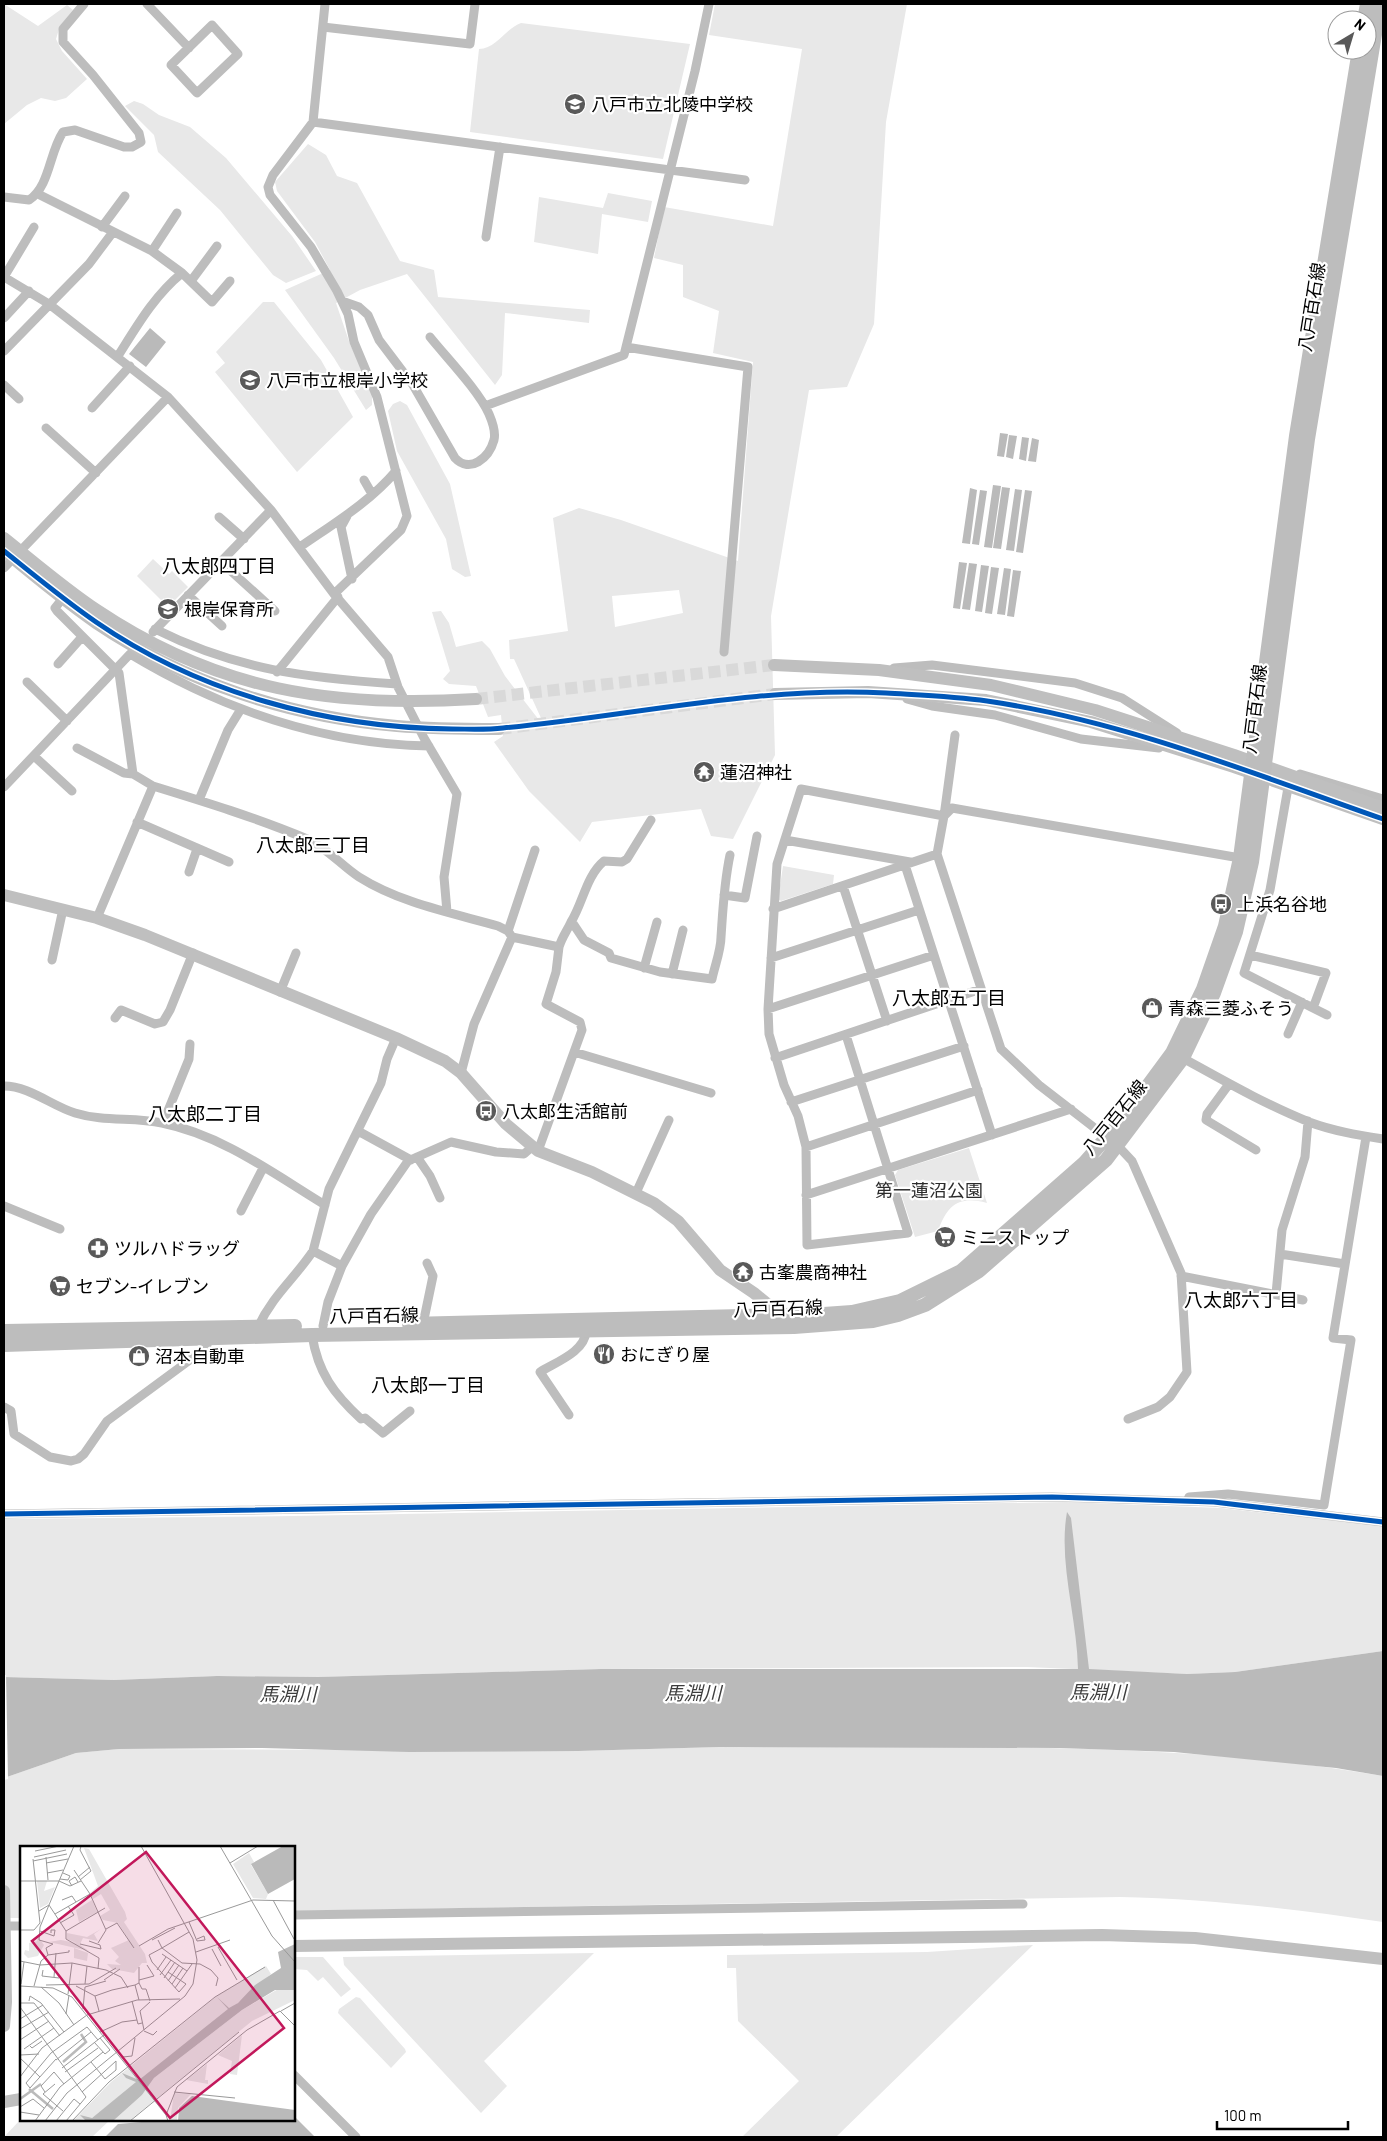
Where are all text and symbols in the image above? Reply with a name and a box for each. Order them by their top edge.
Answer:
north arrow [1327,10,1377,60]
text: N [1351,15,1369,34]
school or university icon: 八戸市立北陵中学校 [563,92,587,116]
place label: 八戸市立北陵中学校 [591,93,753,115]
street label: 八戸百石線 [1293,261,1329,353]
school or university icon: 八戸市立根岸小学校 [238,368,262,392]
place label: 八戸市立根岸小学校 [266,369,428,391]
district label: 八太郎四丁目 [162,554,276,577]
school or university icon: 根岸保育所 [156,597,180,621]
place label: 根岸保育所 [184,598,274,620]
street label: 八戸百石線 [1238,663,1270,755]
temple icon: 蓮沼神社 [692,760,716,784]
place label: 蓮沼神社 [720,761,792,783]
district label: 八太郎三丁目 [256,833,370,856]
bus stop icon: 上浜名谷地 [1209,892,1233,916]
place label: 上浜名谷地 [1237,893,1327,915]
district label: 八太郎五丁目 [892,986,1006,1009]
shop icon: 青森三菱ふそう [1140,996,1164,1020]
place label: 青森三菱ふそう [1168,997,1294,1019]
street label: 八戸百石線 [1077,1075,1151,1159]
bus stop icon: 八太郎生活館前 [474,1099,498,1123]
place label: 八太郎生活館前 [502,1100,628,1122]
district label: 八太郎二丁目 [148,1102,262,1125]
park label: 第一蓮沼公園 [875,1179,983,1201]
supermarket icon: ミニストップ [933,1225,957,1249]
place label: ミニストップ [961,1226,1069,1248]
pharmacy icon: ツルハドラッグ [86,1236,110,1260]
place label: ツルハドラッグ [114,1237,240,1259]
temple icon: 古峯農商神社 [731,1260,755,1284]
place label: 古峯農商神社 [759,1261,867,1283]
supermarket icon: セブン-イレブン [48,1274,72,1298]
place label: セブン-イレブン [76,1275,209,1297]
district label: 八太郎六丁目 [1184,1288,1298,1311]
street label: 八戸百石線 [733,1295,823,1321]
street label: 八戸百石線 [329,1303,419,1327]
restaurant icon: おにぎり屋 [592,1342,616,1366]
place label: おにぎり屋 [620,1343,710,1365]
shop icon: 沼本自動車 [127,1344,151,1368]
place label: 沼本自動車 [155,1345,245,1367]
district label: 八太郎一丁目 [371,1373,485,1396]
water label: 馬淵川 [1069,1680,1128,1703]
water label: 馬淵川 [664,1681,723,1704]
water label: 馬淵川 [259,1682,318,1705]
inset map [20,1846,295,2121]
scale bar [1217,2098,1348,2130]
text: 100 m [1224,2106,1262,2124]

